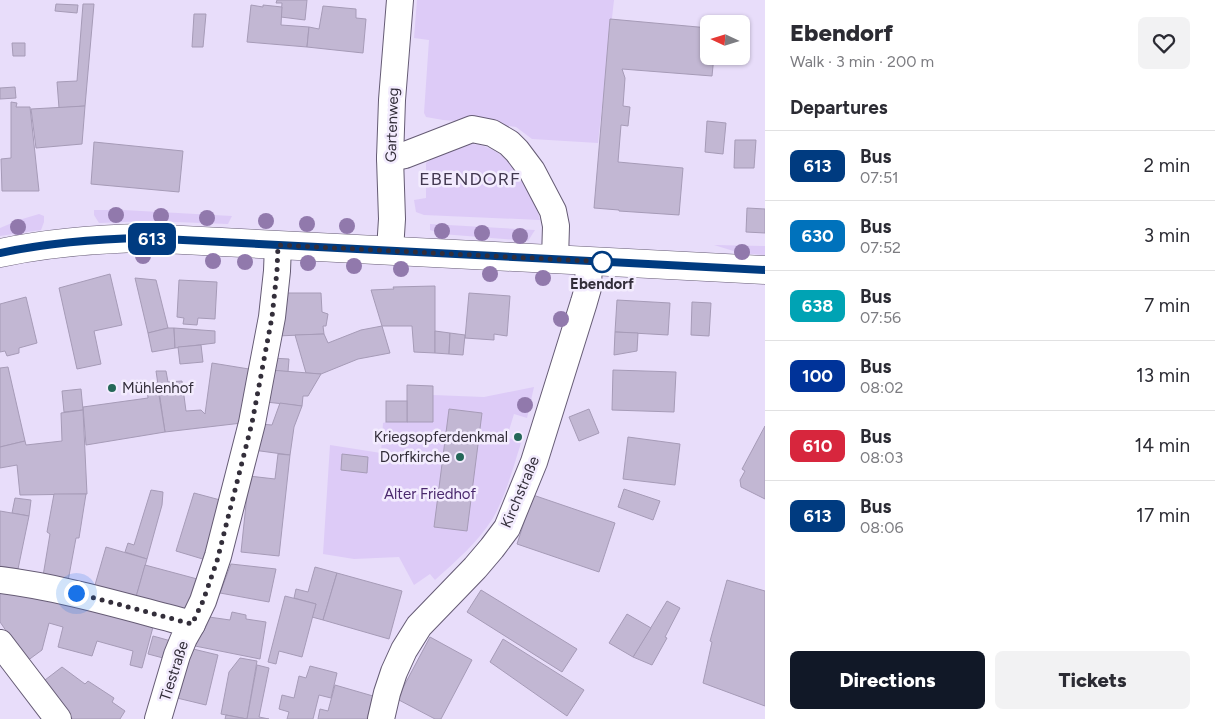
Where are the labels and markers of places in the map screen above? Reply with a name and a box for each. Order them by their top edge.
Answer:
marker: Ebendorf [591,251,613,273]
place label: Ebendorf [570,275,634,293]
place label: Mühlenhof [122,379,194,397]
marker: Mühlenhof [106,382,118,394]
place label: Kriegsopferdenkmal [374,428,508,446]
marker: Kriegsopferdenkmal [512,431,524,443]
place label: Dorfkirche [380,448,450,466]
marker: Dorfkirche [454,451,466,463]

